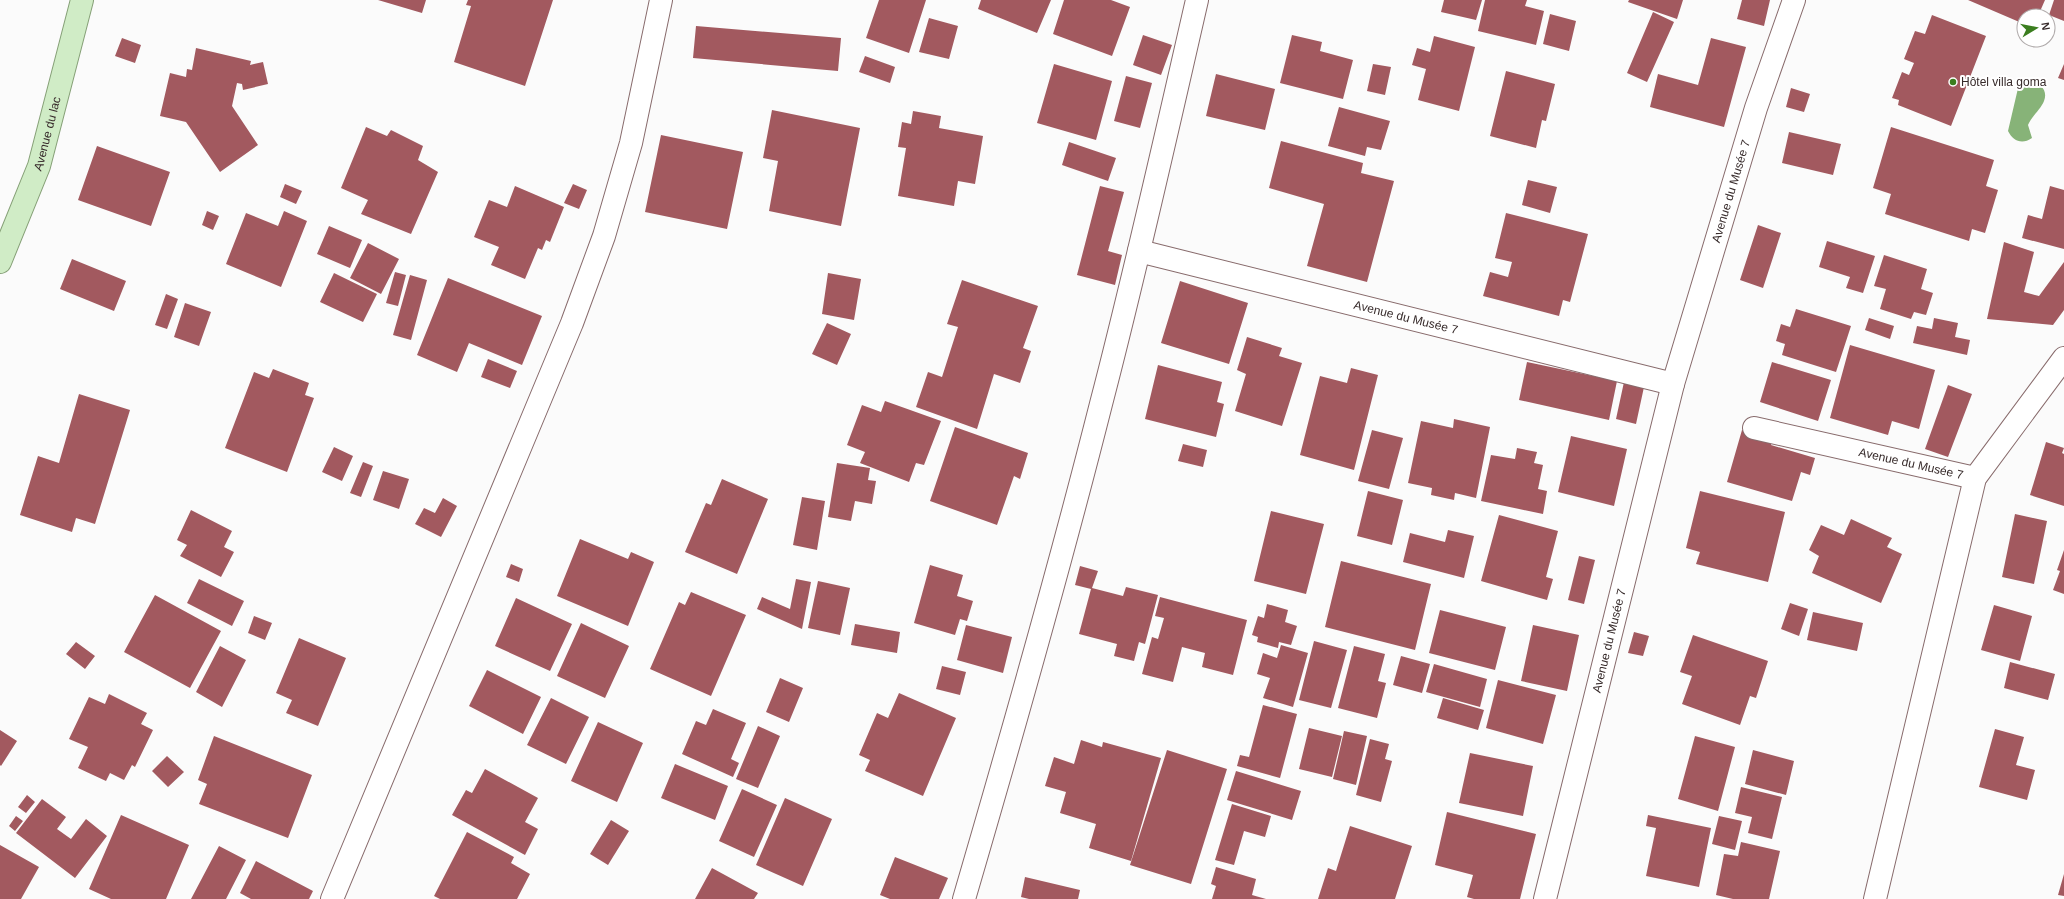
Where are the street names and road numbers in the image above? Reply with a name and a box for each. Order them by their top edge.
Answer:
street label: Avenue du lac [31,95,64,173]
street label: Avenue du Musée 7 [1709,138,1753,244]
street label: Avenue du Musée 7 [1352,298,1460,337]
street label: Avenue du Musée 7 [1857,445,1965,482]
street label: Avenue du Musée 7 [1589,587,1629,694]

